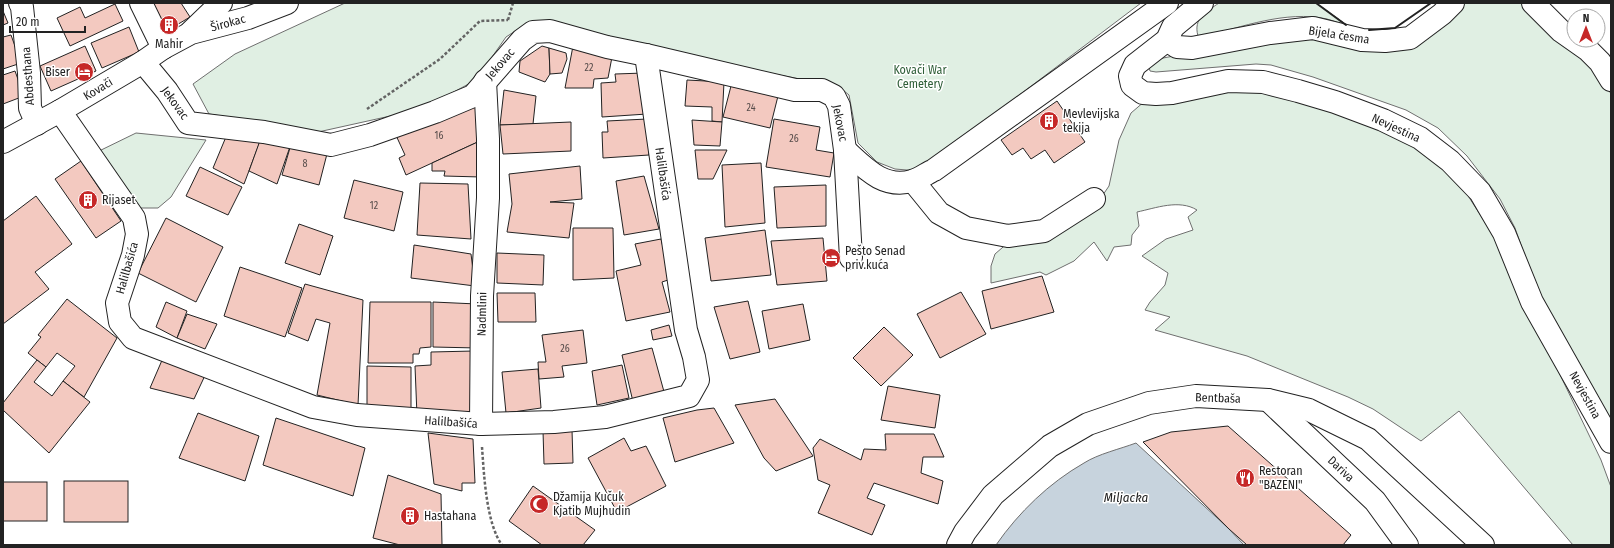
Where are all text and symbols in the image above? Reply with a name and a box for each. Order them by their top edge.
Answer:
scale bar [10,8,85,34]
north arrow [1566,8,1606,48]
street label: Širokac [209,11,247,34]
text: N [1583,12,1589,25]
building icon: Mahir [158,14,180,36]
text: 20 m [16,15,40,29]
street label: Bijela česma [1308,23,1371,47]
place label: Mahir [155,37,184,51]
street label: Jekovac [483,45,517,83]
street label: Abdesthana [19,46,37,106]
hotel icon: Biser [73,61,95,83]
house number: 22 [585,62,594,74]
park label: Kovači War Cemetery [893,63,947,91]
place label: Biser [45,65,71,79]
street label: Kovači [81,75,115,103]
street label: Jekovac [158,84,192,122]
house number: 24 [746,102,756,114]
street label: Jekovac [830,103,850,143]
place label: Mevlevijska tekija [1063,107,1120,135]
building icon: Mevlevijska tekija [1038,110,1060,132]
street label: Nevjestina [1370,111,1423,145]
house number: 16 [435,130,443,142]
house number: 26 [789,133,799,145]
street label: Halilbašića [652,147,674,202]
house number: 8 [303,158,308,170]
building icon: Rijaset [77,189,99,211]
place label: Rijaset [102,193,135,207]
house number: 12 [370,200,379,212]
street label: Halilbašića [113,240,141,296]
place label: Pešto Senad priv.kuća [845,244,905,272]
hotel icon: Pešto Senad priv.kuća [820,247,842,269]
street label: Nadmlini [475,292,489,336]
house number: 26 [560,343,570,355]
street label: Nevjestina [1566,369,1604,421]
street label: Bentbaša [1195,390,1241,406]
street label: Halilbašića [424,413,478,431]
street label: Dariva [1325,453,1357,485]
place label: Restoran "BAZENI" [1259,464,1303,492]
restaurant icon: Restoran "BAZENI" [1234,467,1256,489]
place label: Džamija Kučuk Kjatib Mujhudin [553,490,631,518]
water label: Miljacka [1104,490,1149,505]
mosque icon: Džamija Kučuk Kjatib Mujhudin [528,493,550,515]
building icon: Hastahana [399,505,421,527]
place label: Hastahana [424,509,476,523]

